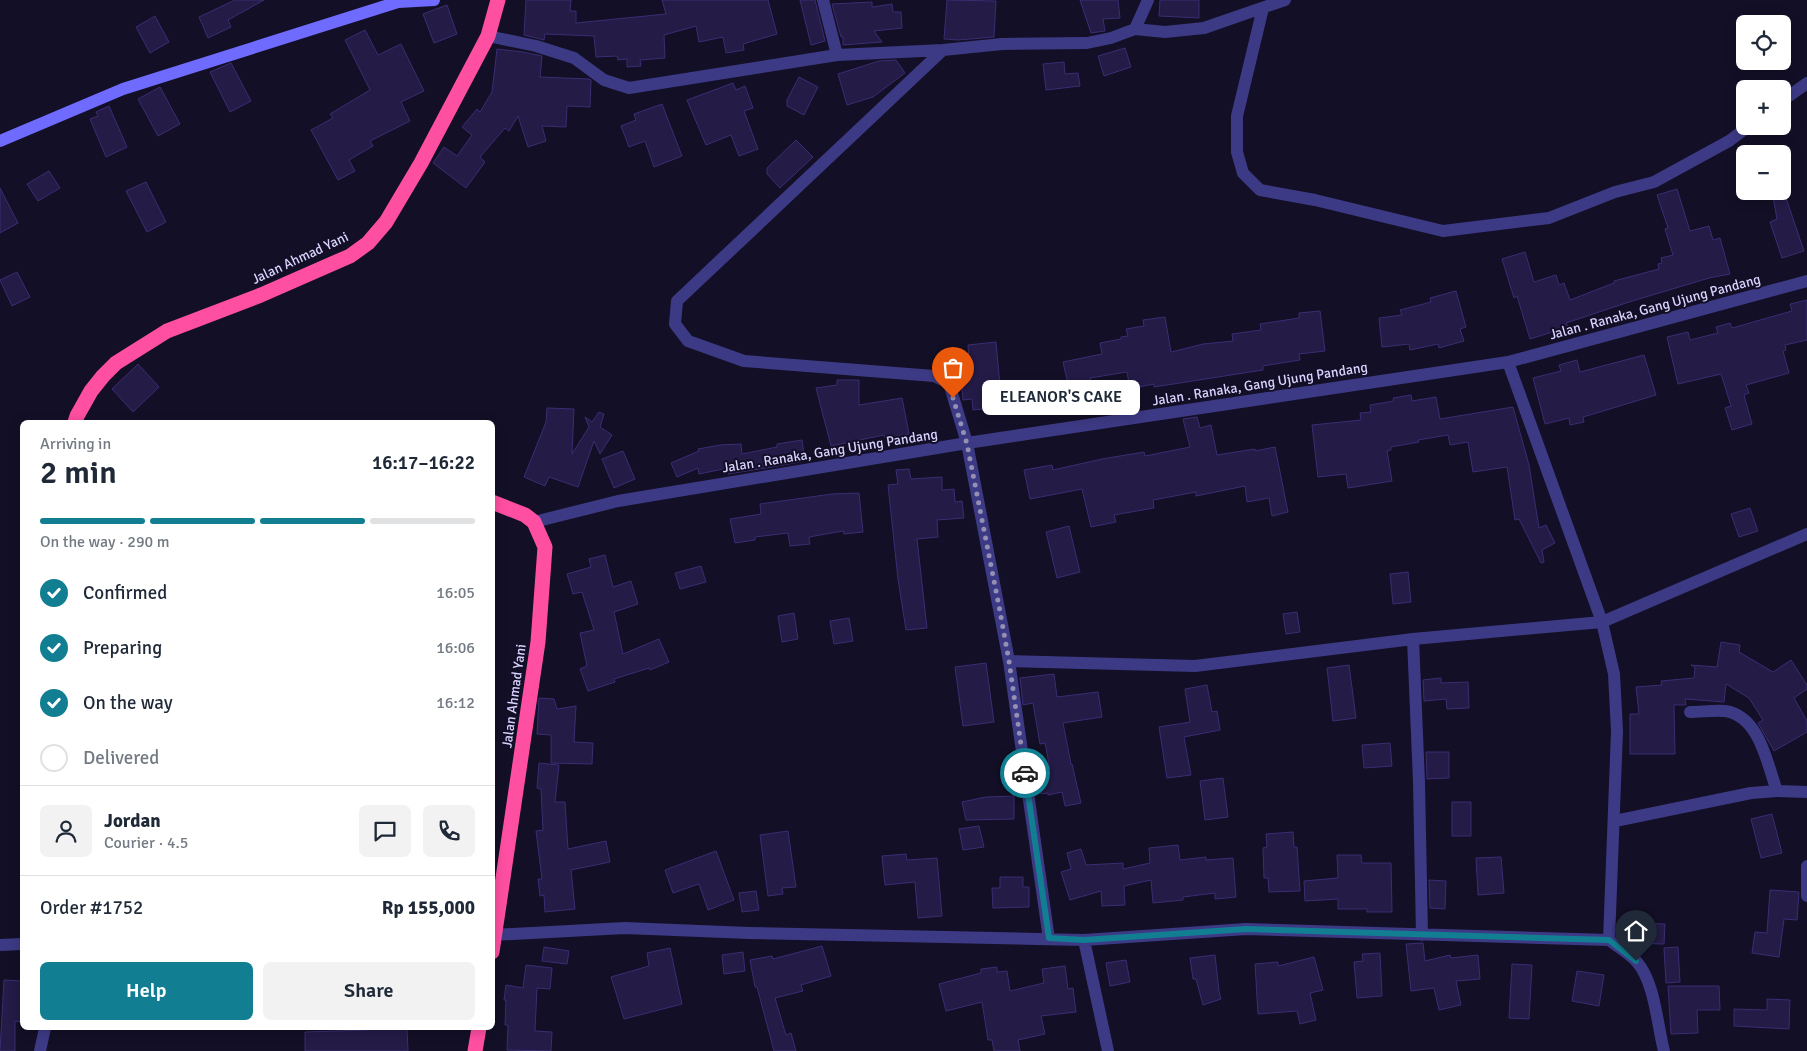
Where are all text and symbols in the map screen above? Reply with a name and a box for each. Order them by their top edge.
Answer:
map controls [1736,15,1791,200]
button: locate [1736,15,1791,70]
button: + [1736,80,1791,135]
button: − [1736,145,1791,200]
street label: Jalan Ahmad Yani [249,228,351,288]
street label: Jalan . Ranaka, Gang Ujung Pandang [1548,271,1762,343]
pin [932,347,974,398]
icon: bag [939,354,967,382]
street label: Jalan . Ranaka, Gang Ujung Pandang [1151,359,1369,409]
callout: ELEANOR'S CAKE [983,380,1140,416]
text: ELEANOR'S CAKE [1000,387,1122,407]
street label: Jalan . Ranaka, Gang Ujung Pandang [721,426,939,476]
text: Arriving in [40,434,111,454]
text: 16:17–16:22 [372,451,475,475]
text: 2 min [40,453,117,492]
text: On the way · 290 m [40,532,170,552]
icon: check [40,579,68,607]
text: Confirmed [83,581,167,605]
text: 16:05 [436,583,475,603]
icon: check [40,634,68,662]
text: Preparing [83,636,162,660]
text: 16:06 [436,638,475,658]
street label: Jalan Ahmad Yani [498,643,530,749]
icon: check [40,689,68,717]
text: On the way [83,691,173,715]
text: 16:12 [436,693,475,713]
text: Delivered [83,746,159,770]
courier [1000,748,1050,798]
icon: car [1011,759,1039,787]
button: person [40,805,92,857]
button: chat [359,805,411,857]
button: phone [423,805,475,857]
text: Jordan [104,809,161,833]
text: Courier · 4.5 [104,833,188,853]
text: Order #1752 [40,896,143,920]
text: Rp 155,000 [382,896,475,920]
pin [1615,910,1657,961]
icon: home [1622,917,1650,945]
button: Help [40,962,253,1020]
button: Share [263,962,475,1020]

